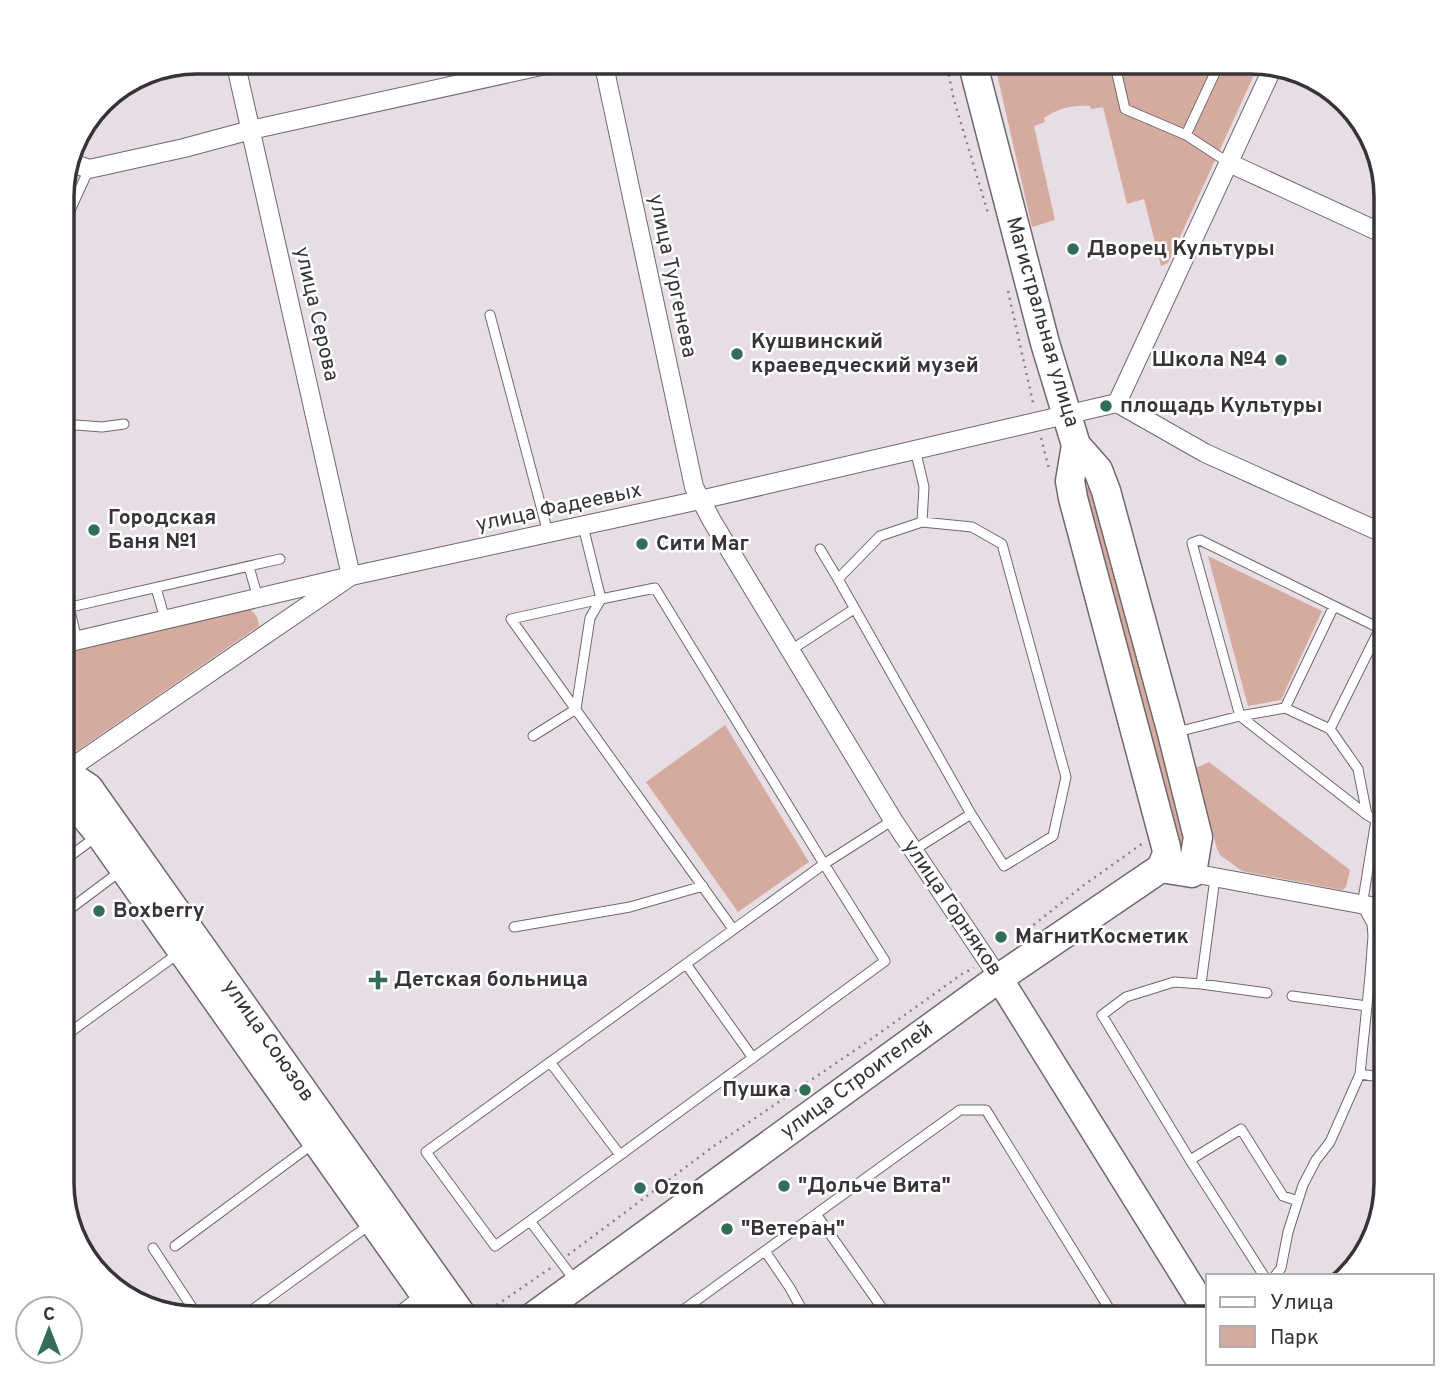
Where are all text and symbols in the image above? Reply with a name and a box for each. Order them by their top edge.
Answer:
street label: улица Тургенева [642,192,702,360]
street label: Магистральная улица [999,214,1085,430]
place label: Дворец Культуры [1087,236,1275,263]
marker: Дворец Культуры [1065,241,1081,257]
street label: улица Серова [287,244,345,384]
place label: Кушвинский краеведческий музей [751,329,979,380]
marker: Кушвинский краеведческий музей [729,346,745,362]
place label: Школа №4 [1152,347,1267,374]
marker: Школа №4 [1273,352,1289,368]
place label: площадь Культуры [1120,393,1323,420]
marker: площадь Культуры [1098,398,1114,414]
street label: улица Фадеевых [474,477,645,539]
place label: Городская Баня №1 [108,505,216,556]
marker: Городская Баня №1 [86,522,102,538]
place label: Сити Маг [656,531,749,558]
marker: Сити Маг [634,536,650,552]
street label: улица Горняков [896,835,1008,981]
place label: Boxberry [113,898,205,925]
marker: Boxberry [91,903,107,919]
place label: МагнитКосметик [1015,924,1189,951]
marker: МагнитКосметик [993,929,1009,945]
place label: Детская больница [394,967,588,994]
marker: Детская больница [368,970,388,990]
street label: улица Союзов [216,975,320,1107]
street label: улица Строителей [775,1016,939,1146]
place label: Пушка [722,1077,791,1104]
marker: Пушка [797,1082,813,1098]
place label: "Дольче Вита" [798,1173,951,1200]
place label: Ozon [654,1175,704,1202]
marker: "Дольче Вита" [776,1178,792,1194]
marker: Ozon [632,1180,648,1196]
place label: "Ветеран" [741,1216,845,1243]
marker: "Ветеран" [719,1221,735,1237]
legend [1206,1274,1434,1365]
text: Улица [1270,1290,1334,1317]
north arrow [14,1295,84,1365]
text: С [43,1303,55,1327]
text: Парк [1270,1325,1319,1352]

